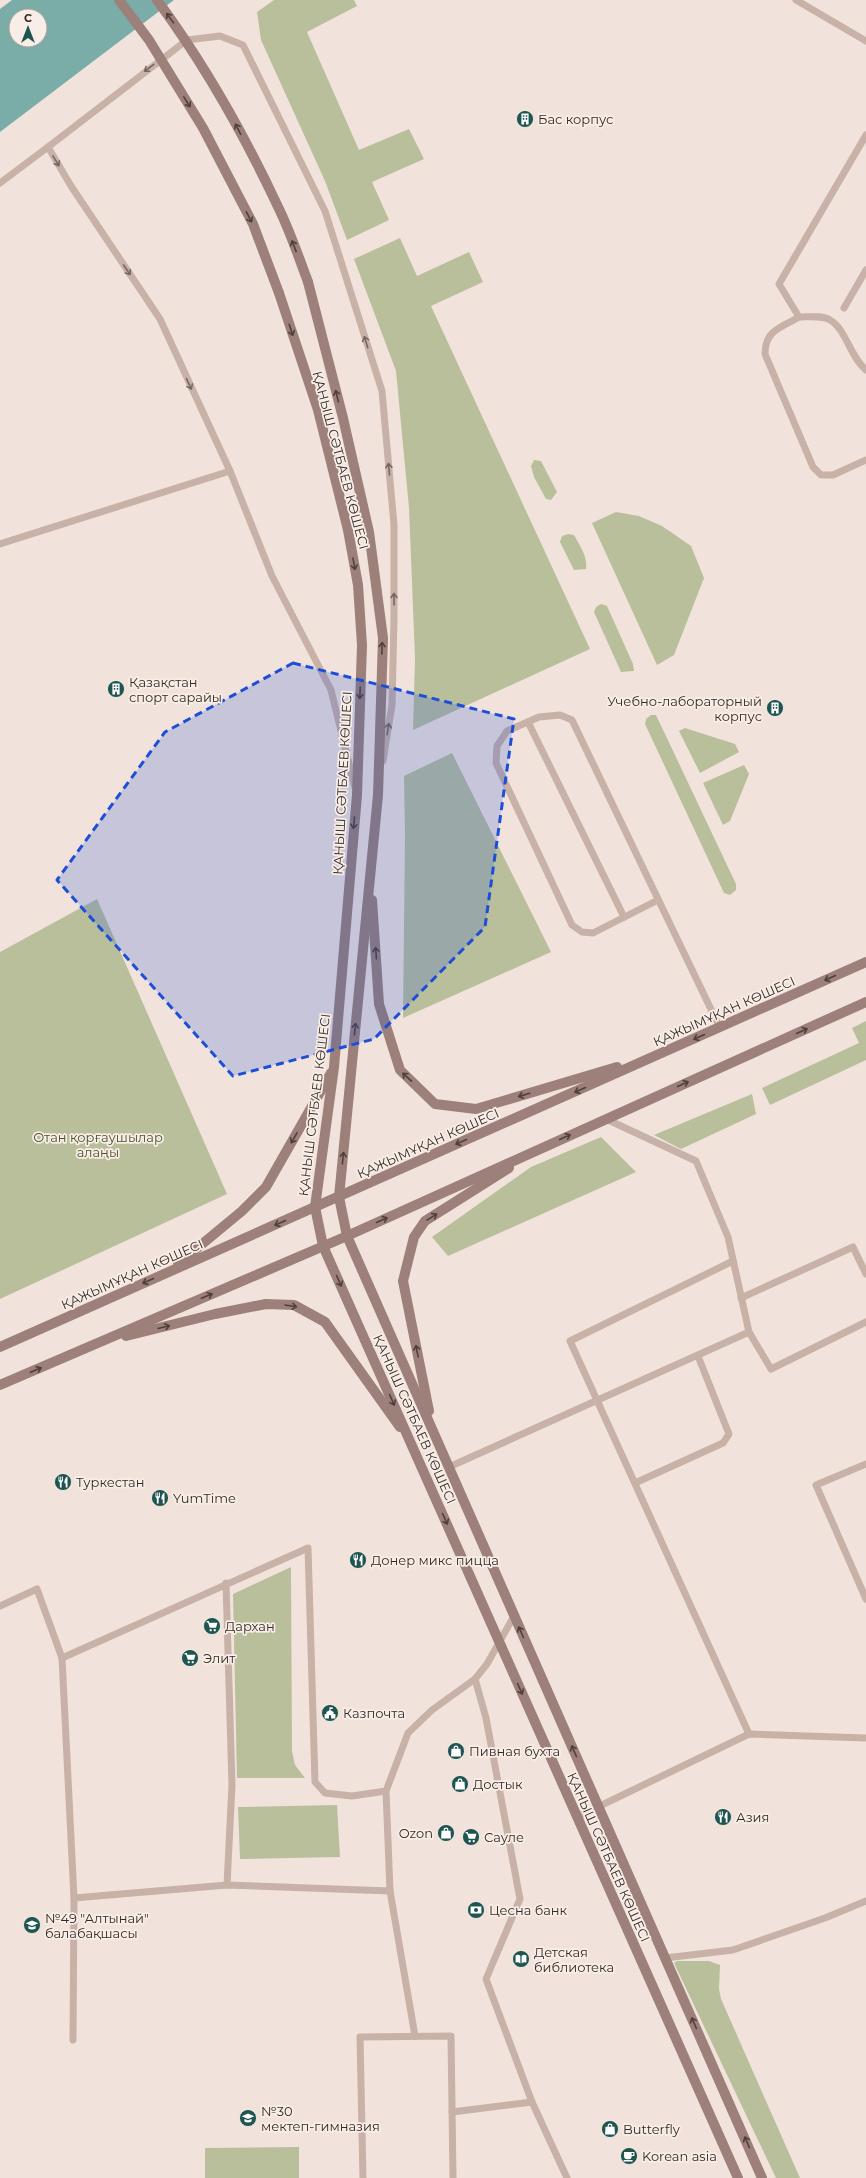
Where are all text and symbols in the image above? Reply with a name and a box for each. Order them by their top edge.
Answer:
north arrow [8,8,48,48]
text: С [24,11,32,25]
one-way arrow [166,12,174,23]
one-way arrow [143,64,154,73]
one-way arrow [183,96,191,107]
building icon: Бас корпус [515,109,535,129]
place label: Бас корпус [538,111,613,127]
one-way arrow [234,123,241,135]
one-way arrow [53,155,61,167]
one-way arrow [246,210,253,222]
one-way arrow [289,240,297,252]
one-way arrow [123,264,131,275]
one-way arrow [288,323,295,336]
one-way arrow [362,336,369,349]
street label: ҚАНЫШ СӘТБАЕВ КӨШЕСІ [309,369,373,551]
one-way arrow [186,377,194,389]
one-way arrow [333,390,340,403]
one-way arrow [385,463,392,476]
one-way arrow [350,557,358,570]
one-way arrow [390,593,398,606]
one-way arrow [378,642,386,655]
place label: Қазақстан спорт сарайы [129,674,222,705]
building icon: Қазақстан спорт сарайы [106,679,126,699]
one-way arrow [357,686,364,699]
street label: ҚАНЫШ СӘТБАЕВ КӨШЕСІ [329,691,355,875]
place label: Учебно-лабораторный корпус [607,693,762,724]
building icon: Учебно-лабораторный корпус [765,698,785,718]
one-way arrow [384,723,392,736]
one-way arrow [351,816,358,829]
one-way arrow [372,947,379,960]
street label: ҚАЖЫМҰҚАН КӨШЕСІ [651,972,797,1050]
one-way arrow [825,975,837,982]
street label: ҚАНЫШ СӘТБАЕВ КӨШЕСІ [295,1013,333,1197]
one-way arrow [351,1023,359,1036]
one-way arrow [796,1027,808,1034]
one-way arrow [693,1034,705,1041]
one-way arrow [402,1072,412,1082]
one-way arrow [677,1080,689,1087]
one-way arrow [575,1086,587,1094]
one-way arrow [518,1092,531,1099]
street label: ҚАЖЫМҰҚАН КӨШЕСІ [355,1104,501,1182]
park label: Отан қорғаушылар алаңы [33,1129,163,1160]
one-way arrow [289,1132,297,1144]
one-way arrow [558,1133,570,1141]
one-way arrow [456,1139,468,1147]
one-way arrow [339,1152,346,1165]
one-way arrow [426,1213,437,1221]
one-way arrow [376,1216,388,1223]
one-way arrow [274,1220,286,1227]
street label: ҚАЖЫМҰҚАН КӨШЕСІ [59,1235,205,1313]
one-way arrow [336,1275,344,1287]
one-way arrow [142,1278,154,1285]
one-way arrow [200,1292,212,1299]
one-way arrow [284,1302,297,1310]
one-way arrow [157,1322,170,1330]
street label: ҚАНЫШ СӘТБАЕВ КӨШЕСІ [370,1332,460,1506]
one-way arrow [413,1345,421,1358]
one-way arrow [29,1365,41,1373]
one-way arrow [389,1394,396,1406]
restaurant icon: Туркестан [53,1472,73,1492]
place label: Туркестан [76,1474,144,1490]
restaurant icon: YumTime [150,1488,170,1508]
place label: YumTime [173,1490,236,1506]
one-way arrow [442,1513,449,1525]
restaurant icon: Донер микс пицца [348,1550,368,1570]
place label: Донер микс пицца [371,1552,499,1568]
supermarket icon: Дархан [202,1616,222,1636]
place label: Дархан [225,1618,275,1634]
one-way arrow [517,1626,525,1638]
supermarket icon: Элит [180,1648,200,1668]
place label: Элит [203,1650,236,1666]
one-way arrow [517,1683,525,1695]
public building icon: Казпочта [320,1703,340,1723]
place label: Казпочта [343,1705,405,1721]
shop icon: Пивная бухта [446,1741,466,1761]
place label: Пивная бухта [469,1743,560,1759]
one-way arrow [570,1745,577,1757]
street label: ҚАНЫШ СӘТБАЕВ КӨШЕСІ [564,1770,654,1944]
shop icon: Достык [450,1774,470,1794]
place label: Достык [473,1776,523,1792]
restaurant icon: Азия [713,1807,733,1827]
place label: Азия [736,1809,769,1825]
shop icon: Ozon [436,1823,456,1843]
place label: Ozon [399,1825,433,1841]
supermarket icon: Сауле [461,1827,481,1847]
place label: Сауле [484,1829,524,1845]
bank icon: Цесна банк [466,1900,486,1920]
place label: Цесна банк [489,1902,568,1918]
place label: №49 "Алтынай" балабақшасы [45,1910,149,1941]
school or university icon: №49 "Алтынай" балабақшасы [22,1915,42,1935]
place label: Детская библиотека [534,1944,614,1975]
library icon: Детская библиотека [511,1949,531,1969]
one-way arrow [690,2018,697,2030]
place label: №30 мектеп-гимназия [261,2103,380,2134]
school or university icon: №30 мектеп-гимназия [238,2108,258,2128]
shop icon: Butterfly [600,2119,620,2139]
place label: Butterfly [623,2121,681,2137]
one-way arrow [742,2137,750,2149]
cafe icon: Korean asia [619,2146,639,2166]
place label: Korean asia [642,2148,717,2164]

